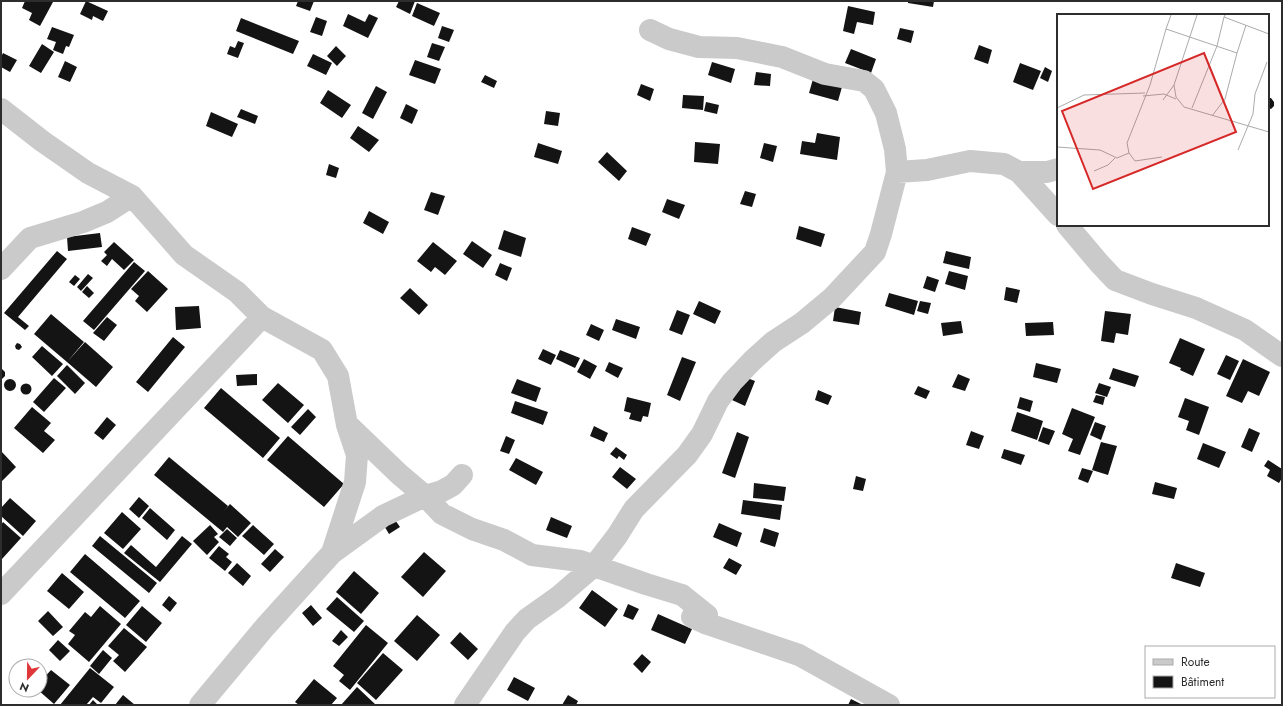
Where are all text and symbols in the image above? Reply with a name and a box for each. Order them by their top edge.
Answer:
inset map [1057,14,1269,226]
legend [1145,646,1275,698]
text: Route [1181,653,1210,671]
north arrow [8,658,48,698]
text: Bâtiment [1181,673,1224,691]
text: N [17,678,31,696]

